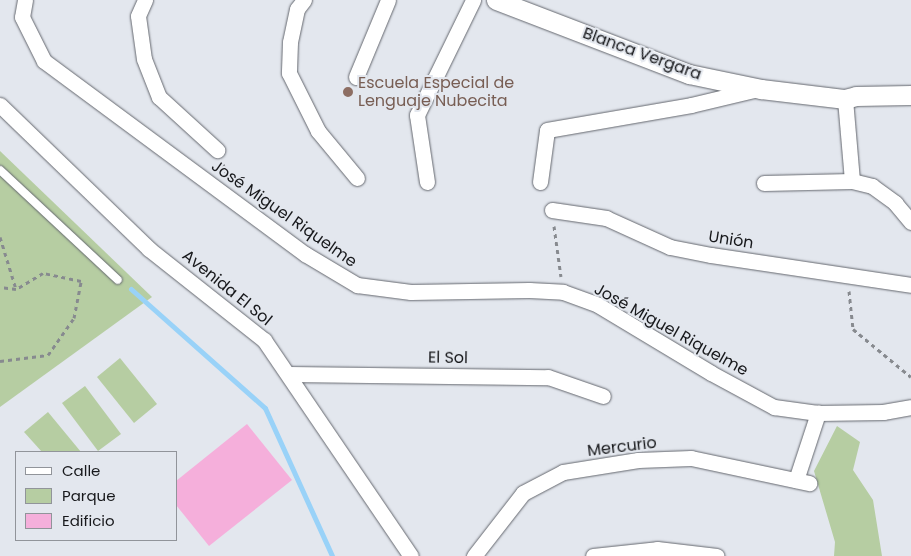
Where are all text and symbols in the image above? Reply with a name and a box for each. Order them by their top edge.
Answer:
street label: Blanca Vergara [580,24,704,84]
place label: Escuela Especial de Lenguaje Nubecita [358,73,514,111]
marker: Escuela Especial de Lenguaje Nubecita [342,86,354,98]
street label: José Miguel Riquelme [208,156,360,272]
street label: Unión [707,227,755,253]
street label: Avenida El Sol [178,246,276,330]
street label: José Miguel Riquelme [591,280,751,380]
street label: El Sol [428,348,468,368]
street label: Mercurio [586,433,658,461]
legend [15,451,178,541]
text: Calle [62,460,100,481]
text: Parque [62,485,115,506]
text: Edificio [62,510,115,531]

